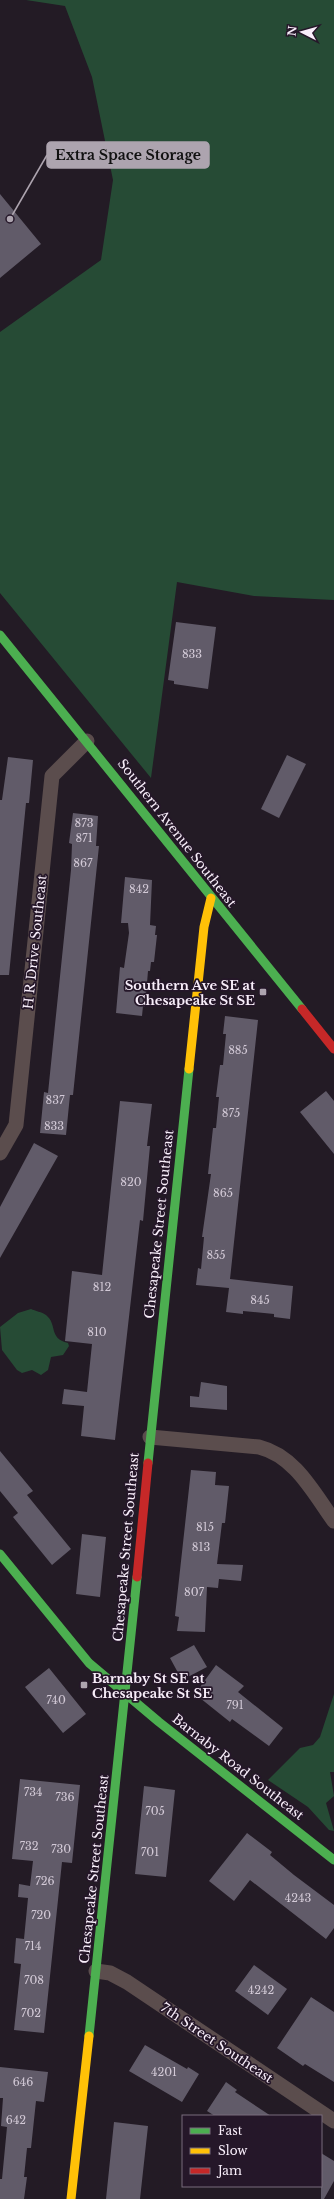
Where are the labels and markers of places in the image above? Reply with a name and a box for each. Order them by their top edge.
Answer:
callout: Extra Space Storage [47,142,209,168]
place label: Southern Ave SE at Chesapeake St SE [125,977,255,1009]
marker: Southern Ave SE at Chesapeake St SE [258,987,268,997]
place label: Barnaby St SE at Chesapeake St SE [92,1670,212,1702]
marker: Barnaby St SE at Chesapeake St SE [79,1680,89,1690]

